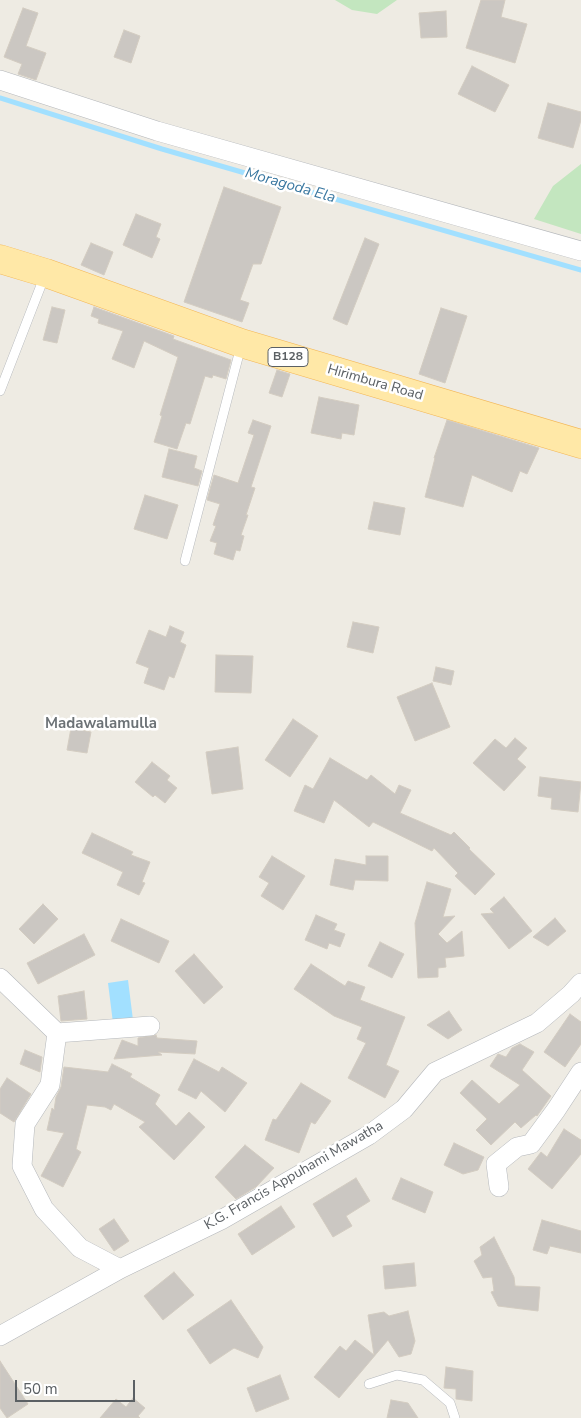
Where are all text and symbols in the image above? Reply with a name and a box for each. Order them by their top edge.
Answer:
water label: Moragoda Ela [243,165,337,207]
road number: B128 [268,348,308,367]
street label: Hirimbura Road [325,361,425,405]
district label: Madawalamulla [45,715,157,733]
street label: K.G. Francis Appuhami Mawatha [202,1118,386,1234]
scale bar [18,1370,138,1402]
text: 50 m [23,1379,58,1399]

